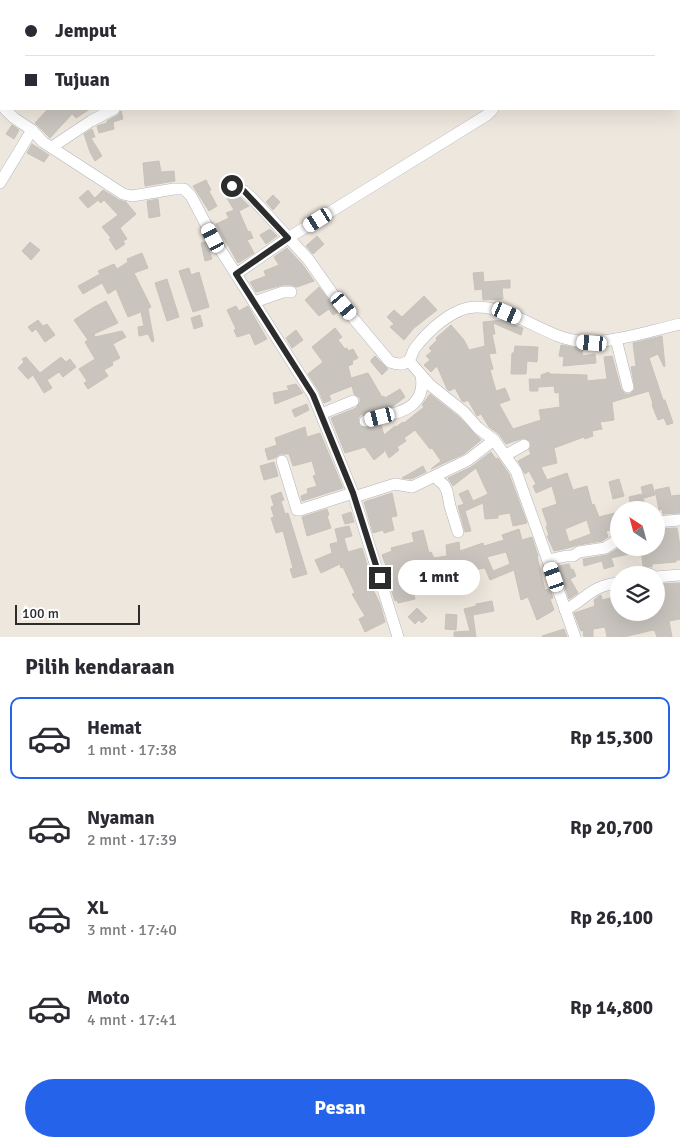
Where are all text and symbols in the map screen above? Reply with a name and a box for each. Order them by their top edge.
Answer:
text: Jemput [55,19,117,43]
text: Tujuan [55,68,110,92]
route start [221,175,243,197]
car [301,206,334,234]
car [199,221,226,255]
car [328,290,359,322]
car [490,300,523,326]
car [576,334,607,352]
car [363,406,396,428]
north arrow [610,501,665,556]
map controls [610,501,665,621]
callout: 1 mnt [398,560,480,596]
car [542,560,565,594]
button: layers [610,566,665,621]
route end [369,567,391,589]
text: 1 mnt [419,567,459,587]
scale bar [15,602,140,625]
text: 100 m [22,605,59,622]
text: Pilih kendaraan [25,653,175,680]
icon: car [27,716,72,761]
text: Hemat [87,716,142,740]
text: Rp 15,300 [570,726,653,750]
text: 1 mnt · 17:38 [87,740,177,760]
icon: car [27,806,72,851]
text: Nyaman [87,806,155,830]
text: Rp 20,700 [570,816,653,840]
text: 2 mnt · 17:39 [87,830,177,850]
icon: car [27,896,72,941]
text: XL [87,896,109,920]
text: Rp 26,100 [570,906,653,930]
text: 3 mnt · 17:40 [87,920,177,940]
icon: car [27,986,72,1031]
text: Moto [87,986,130,1010]
text: Rp 14,800 [570,996,653,1020]
text: 4 mnt · 17:41 [87,1010,177,1030]
button: Pesan [25,1079,655,1137]

